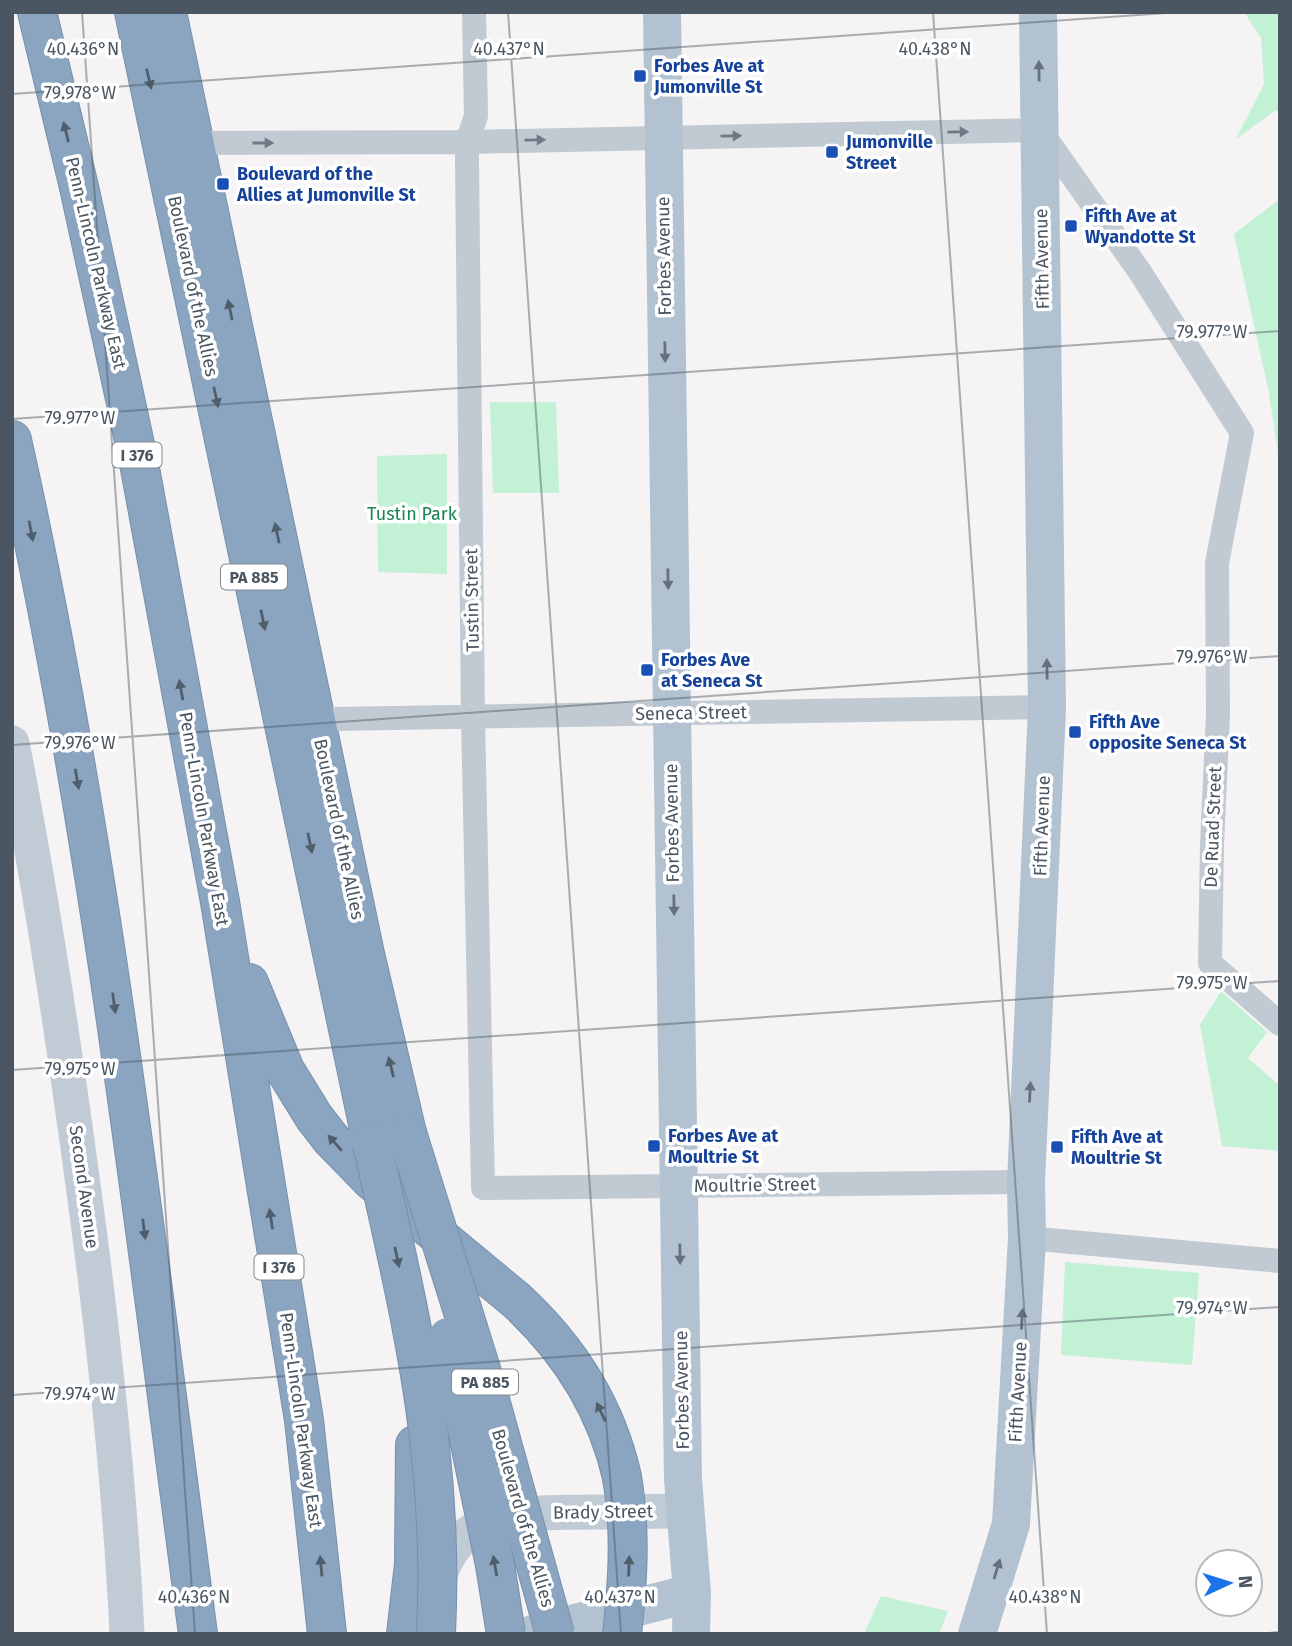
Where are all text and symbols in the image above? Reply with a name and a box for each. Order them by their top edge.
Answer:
text: 40.436°N [47,38,119,60]
text: 40.437°N [473,38,545,60]
text: 40.438°N [898,38,972,60]
place label: Forbes Ave at Jumonville St [653,55,765,98]
one-way arrow [1033,60,1045,82]
one-way arrow [144,68,155,90]
marker: Forbes Ave at Jumonville St [632,68,648,84]
text: 79.978°W [44,82,116,104]
one-way arrow [60,121,71,143]
one-way arrow [948,126,970,138]
one-way arrow [720,130,742,141]
place label: Jumonville Street [845,131,933,174]
one-way arrow [524,134,546,146]
one-way arrow [253,137,275,149]
marker: Jumonville Street [824,144,840,160]
street label: Penn-Lincoln Parkway East [61,155,131,372]
place label: Boulevard of the Allies at Jumonville St [236,163,417,206]
marker: Boulevard of the Allies at Jumonville St [215,176,231,192]
street label: Boulevard of the Allies [163,194,223,378]
street label: Forbes Avenue [652,196,676,316]
place label: Fifth Ave at Wyandotte St [1085,205,1197,248]
street label: Fifth Avenue [1030,208,1054,310]
marker: Fifth Ave at Wyandotte St [1063,218,1079,234]
one-way arrow [225,299,236,321]
text: 79.977°W [1177,321,1247,343]
one-way arrow [660,341,671,363]
one-way arrow [211,386,222,408]
text: 79.977°W [45,407,115,429]
road number: I 376 [113,442,162,468]
park label: Tustin Park [367,503,458,525]
one-way arrow [25,520,36,542]
one-way arrow [271,522,282,544]
street label: Tustin Street [460,548,484,652]
road number: PA 885 [221,564,287,590]
one-way arrow [663,569,674,591]
one-way arrow [258,609,269,631]
text: 79.976°W [1176,646,1248,668]
place label: Forbes Ave at Seneca St [661,649,763,692]
one-way arrow [1041,657,1052,679]
marker: Forbes Ave at Seneca St [639,662,655,678]
one-way arrow [176,679,187,701]
street label: Seneca Street [635,701,748,725]
street label: Penn-Lincoln Parkway East [174,710,234,928]
place label: Fifth Ave opposite Seneca St [1089,711,1248,754]
marker: Fifth Ave opposite Seneca St [1067,724,1083,740]
text: 79.976°W [44,732,116,754]
street label: Boulevard of the Allies [309,737,369,921]
street label: Forbes Avenue [660,763,684,883]
street label: De Ruad Street [1200,765,1226,888]
one-way arrow [72,768,83,790]
street label: Fifth Avenue [1029,775,1055,877]
one-way arrow [304,832,315,854]
one-way arrow [668,894,679,916]
text: 79.975°W [1176,972,1248,994]
one-way arrow [109,992,120,1014]
one-way arrow [385,1056,396,1078]
text: 79.975°W [44,1058,116,1080]
one-way arrow [1025,1080,1036,1102]
street label: Second Avenue [64,1124,104,1250]
place label: Forbes Ave at Moultrie St [668,1125,779,1168]
place label: Fifth Ave at Moultrie St [1071,1126,1164,1169]
one-way arrow [327,1134,343,1152]
marker: Forbes Ave at Moultrie St [646,1138,662,1154]
marker: Fifth Ave at Moultrie St [1049,1139,1065,1155]
street label: Moultrie Street [694,1173,817,1197]
one-way arrow [265,1208,276,1230]
one-way arrow [139,1218,150,1240]
one-way arrow [674,1244,685,1266]
one-way arrow [391,1246,402,1268]
road number: I 376 [254,1254,304,1280]
text: 79.974°W [1176,1297,1248,1319]
one-way arrow [1017,1308,1028,1330]
street label: Penn-Lincoln Parkway East [275,1311,327,1530]
street label: Forbes Avenue [670,1330,694,1450]
street label: Fifth Avenue [1004,1341,1032,1443]
road number: PA 885 [452,1370,518,1394]
text: 79.974°W [44,1383,116,1405]
one-way arrow [595,1402,607,1422]
street label: Boulevard of the Allies [487,1426,559,1610]
street label: Brady Street [553,1500,654,1524]
north arrow [1194,1548,1264,1618]
one-way arrow [315,1555,326,1577]
one-way arrow [489,1555,500,1577]
one-way arrow [623,1555,634,1577]
one-way arrow [992,1558,1002,1579]
text: N [1234,1575,1257,1589]
text: 40.436°N [158,1586,230,1608]
text: 40.437°N [584,1586,656,1608]
text: 40.438°N [1008,1586,1082,1608]

